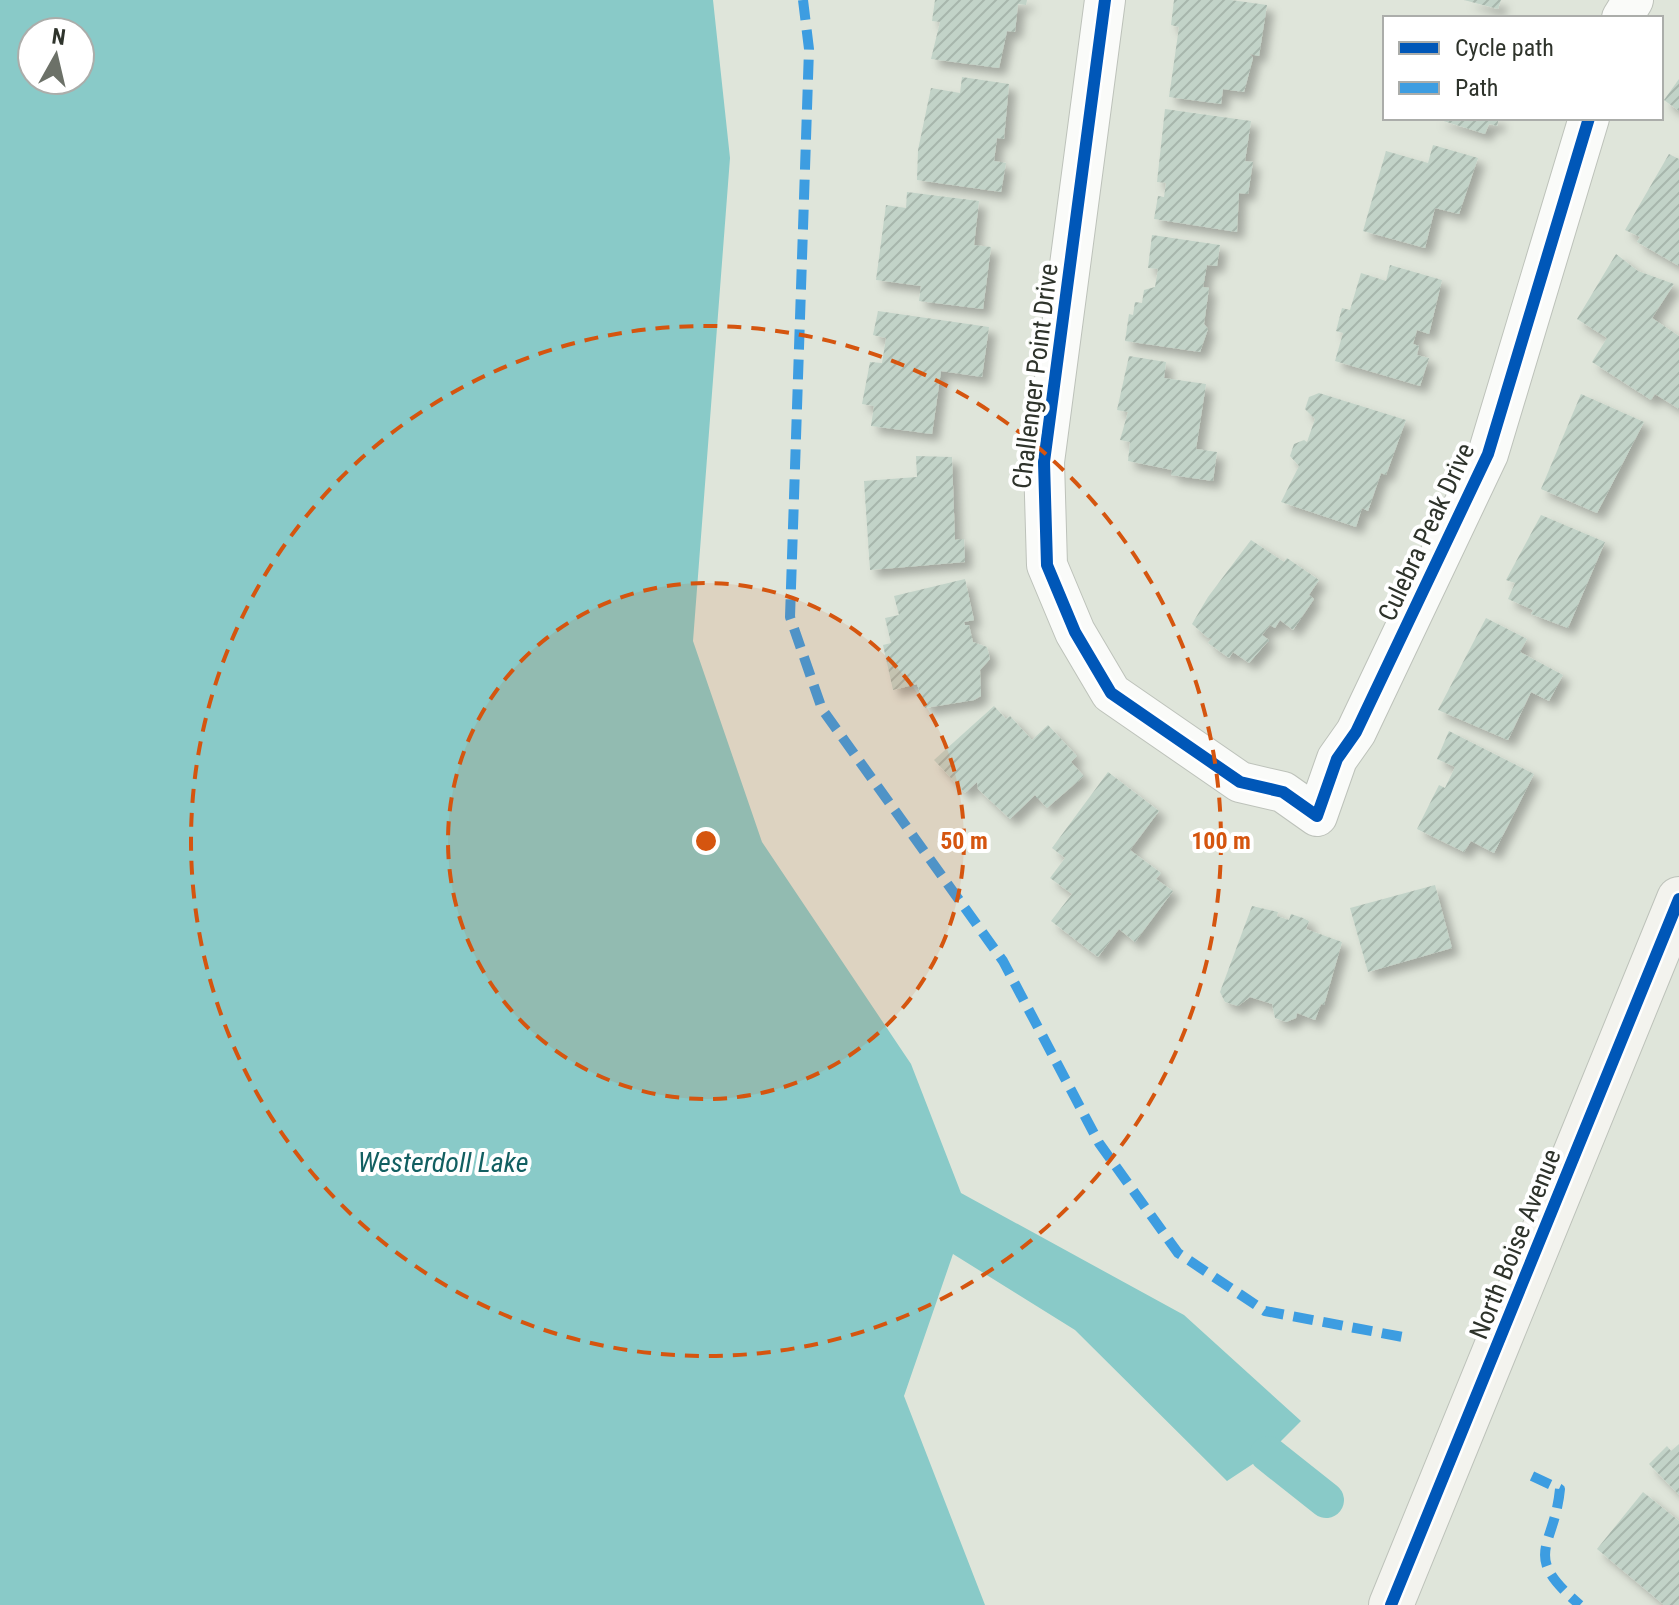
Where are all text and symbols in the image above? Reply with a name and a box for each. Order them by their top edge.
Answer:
north arrow [16,16,96,96]
legend [1383,16,1663,120]
text: N [50,23,67,50]
text: Cycle path [1455,34,1554,62]
text: Path [1455,74,1498,102]
street label: Challenger Point Drive [1006,262,1064,490]
street label: Culebra Peak Drive [1372,438,1480,626]
centre of rings [692,827,720,855]
text: 50 m [940,827,988,855]
text: 100 m [1191,827,1251,855]
street label: North Boise Avenue [1463,1145,1567,1343]
water label: Westerdoll Lake [358,1146,528,1179]

